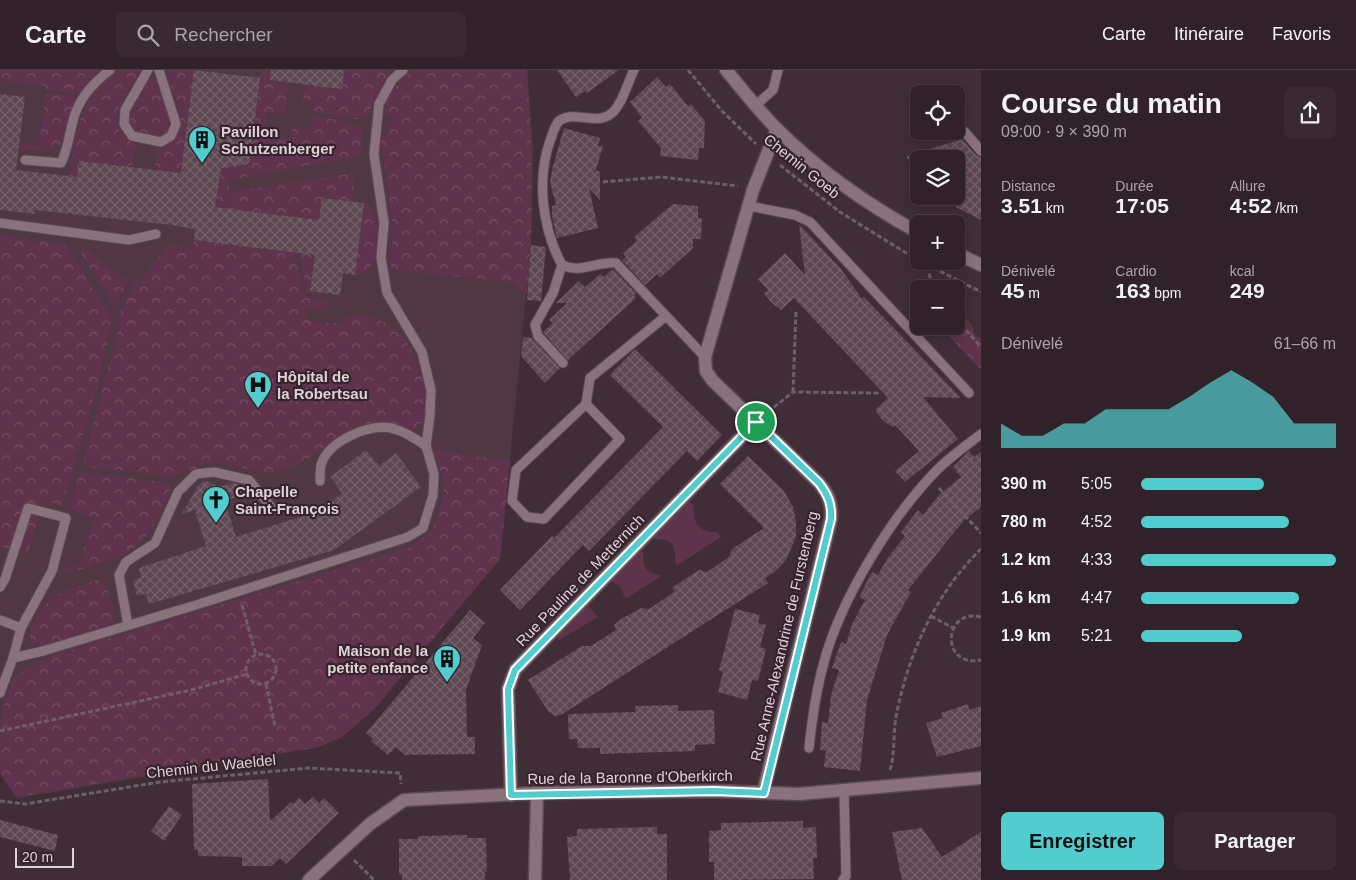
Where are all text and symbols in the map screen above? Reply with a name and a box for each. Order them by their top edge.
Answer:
search box [116,12,466,57]
text: Carte [25,21,86,48]
icon: search [134,21,162,49]
text: Rechercher [174,24,273,45]
text: Carte [1102,24,1146,44]
text: Itinéraire [1174,24,1244,44]
text: Favoris [1272,24,1331,44]
map controls [910,85,965,335]
button: locate [910,85,965,140]
button: share [1284,87,1336,139]
text: Course du matin [1001,88,1222,119]
place label: Pavillon Schutzenberger [221,123,335,157]
text: 09:00 · 9 × 390 m [1001,123,1127,140]
building icon: Pavillon Schutzenberger [187,125,217,164]
street label: Chemin Goeb [761,130,843,202]
button: layers [910,150,965,205]
text: Distance [1001,178,1055,194]
text: Durée [1115,178,1153,194]
text: Allure [1230,178,1265,194]
text: 3.51 [1001,194,1042,217]
text: 17:05 [1115,194,1169,217]
text: 4:52 [1230,194,1272,217]
text: km [1042,200,1064,216]
text: /km [1272,200,1298,216]
button: + [910,215,965,270]
text: Dénivelé [1001,263,1055,279]
text: Cardio [1115,263,1157,279]
text: kcal [1230,263,1255,279]
text: 45 [1001,279,1024,302]
text: 163 [1115,279,1150,302]
text: 249 [1230,279,1265,302]
button: − [910,280,965,335]
text: m [1024,285,1040,301]
text: bpm [1150,285,1182,301]
text: Dénivelé [1001,335,1063,352]
text: 61–66 m [1274,335,1336,352]
place label: Hôpital de la Robertsau [277,368,368,402]
hospital icon: Hôpital de la Robertsau [243,370,273,409]
pin [735,401,777,443]
icon: arrive [742,408,770,436]
text: 390 m [1001,475,1046,492]
text: 5:05 [1081,475,1112,492]
place label: Chapelle Saint-François [235,483,339,517]
church icon: Chapelle Saint-François [201,485,231,524]
street label: Rue Anne-Alexandrine de Furstenberg [747,509,821,763]
street label: Rue Pauline de Metternich [512,511,648,649]
text: 780 m [1001,513,1046,530]
text: 4:52 [1081,513,1112,530]
text: 1.2 km [1001,551,1051,568]
text: 4:33 [1081,551,1112,568]
text: 1.6 km [1001,589,1051,606]
text: 4:47 [1081,589,1112,606]
text: 1.9 km [1001,627,1051,644]
text: 5:21 [1081,627,1112,644]
place label: Maison de la petite enfance [327,642,429,676]
building icon: Maison de la petite enfance [432,644,462,683]
street label: Chemin du Waeldel [145,751,277,781]
street label: Rue de la Baronne d'Oberkirch [527,767,733,787]
button: Enregistrer [1001,812,1164,870]
button: Partager [1174,812,1336,870]
scale bar [15,845,74,868]
text: 20 m [22,849,53,865]

